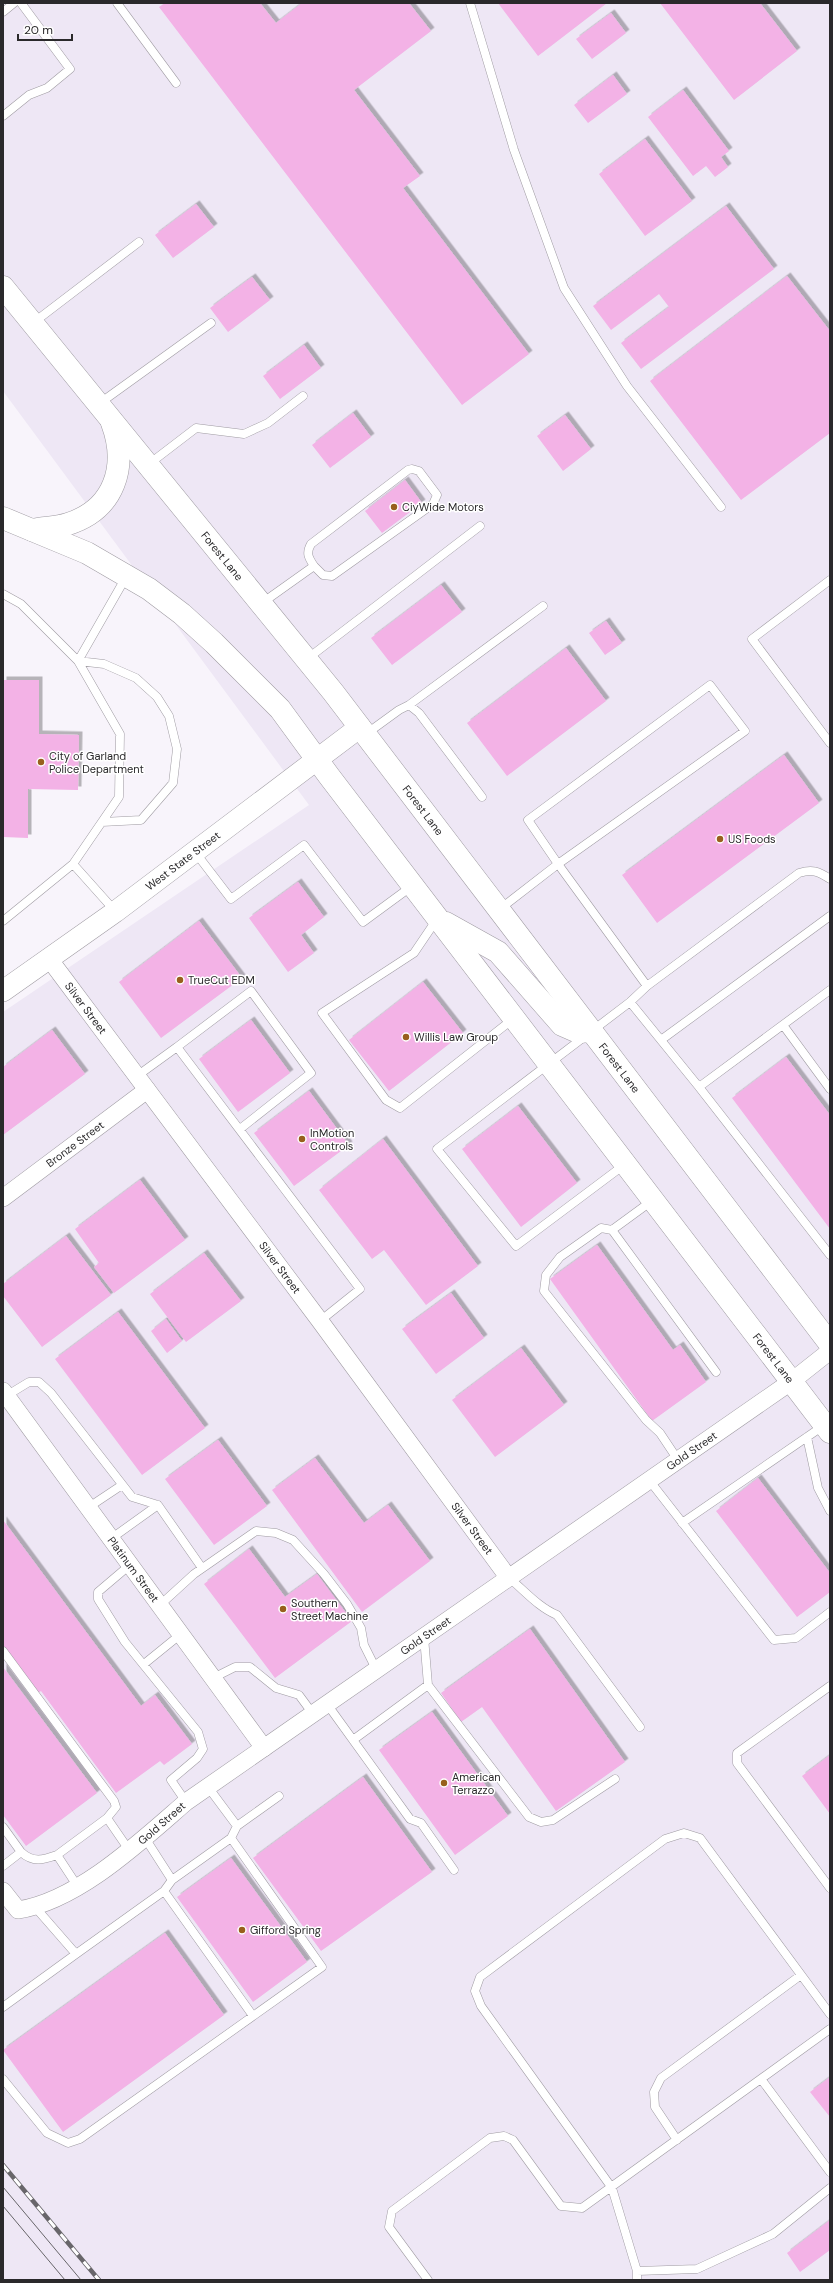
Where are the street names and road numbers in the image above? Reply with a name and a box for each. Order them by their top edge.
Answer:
street label: Forest Lane [198,529,246,583]
street label: Forest Lane [400,782,447,838]
street label: West State Street [143,828,223,894]
street label: Silver Street [62,979,110,1037]
street label: Forest Lane [596,1040,643,1096]
street label: Bronze Street [43,1118,107,1170]
street label: Silver Street [256,1239,304,1296]
street label: Forest Lane [750,1330,797,1386]
street label: Gold Street [664,1428,720,1473]
street label: Silver Street [448,1499,496,1557]
street label: Platinum Street [105,1534,162,1605]
street label: Gold Street [398,1613,453,1658]
street label: Gold Street [135,1799,188,1848]

